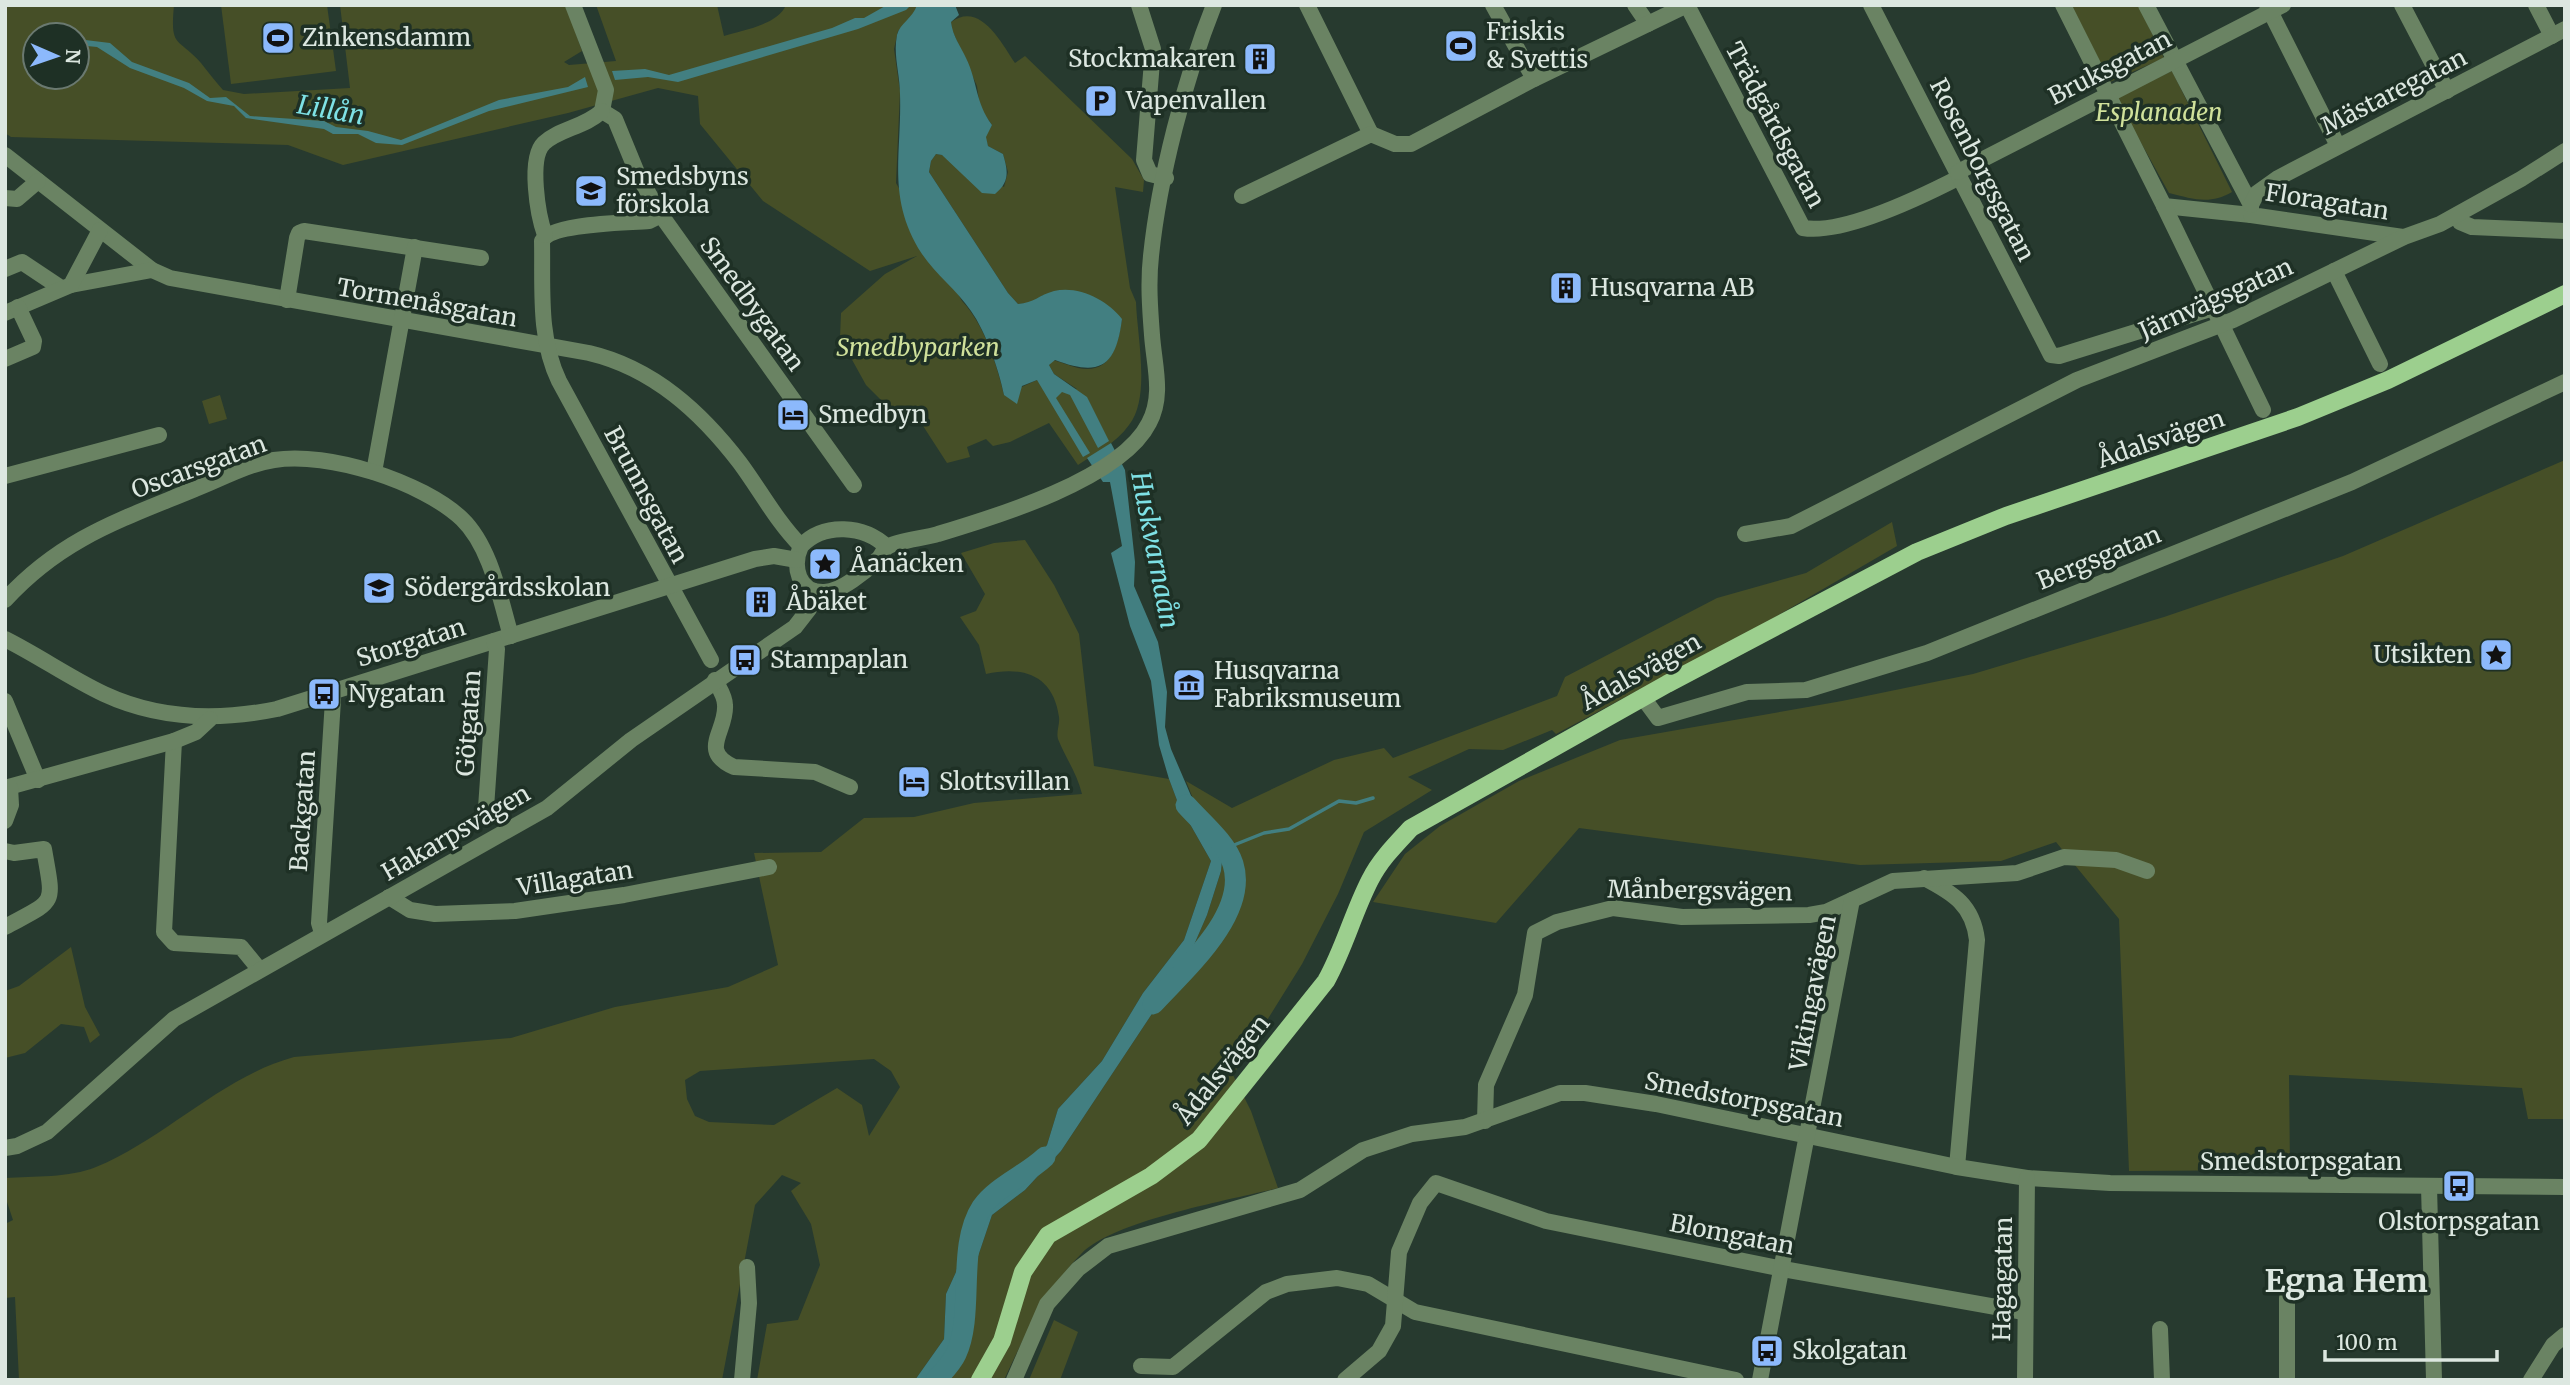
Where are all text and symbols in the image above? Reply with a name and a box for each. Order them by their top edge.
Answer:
place label: Friskis & Svettis [1486,16,1588,75]
sports icon: Zinkensdamm [259,19,297,57]
north arrow [21,21,91,91]
place label: Zinkensdamm [302,22,471,53]
street label: Bruksgatan [2043,23,2176,112]
sports icon: Friskis & Svettis [1442,27,1480,65]
street label: Trädgårdsgatan [1719,36,1832,213]
building icon: Stockmakaren [1241,40,1279,78]
street label: Mästaregatan [2316,42,2472,142]
place label: Stockmakaren [1068,43,1236,74]
text: N [61,49,85,65]
street label: Rosenborgsgatan [1923,73,2042,266]
parking icon: Vapenvallen [1082,82,1120,120]
place label: Vapenvallen [1125,85,1267,116]
water label: Lillån [295,87,367,132]
park label: Esplanaden [2096,97,2222,128]
place label: Smedsbyns förskola [616,161,749,220]
school or university icon: Smedsbyns förskola [572,172,610,210]
street label: Floragatan [2263,176,2391,227]
street label: Smedbygatan [693,231,812,377]
street label: Järnvägsgatan [2133,251,2298,347]
building icon: Husqvarna AB [1547,269,1585,307]
street label: Tormenåsgatan [334,271,520,334]
place label: Husqvarna AB [1590,272,1754,303]
park label: Smedbyparken [836,332,1000,363]
hotel icon: Smedbyn [774,396,812,434]
place label: Smedbyn [818,399,927,430]
street label: Ådalsvägen [2091,400,2229,475]
street label: Brunnsgatan [597,421,696,569]
street label: Oscarsgatan [127,428,271,505]
water label: Huskvarnaån [1124,468,1187,631]
street label: Bergsgatan [2032,519,2165,596]
place icon: Åanäcken [806,545,844,583]
place label: Åanäcken [849,546,964,579]
school or university icon: Södergårdsskolan [360,569,398,607]
place label: Södergårdsskolan [404,572,611,603]
building icon: Åbäket [742,583,780,621]
place label: Åbäket [785,584,867,617]
street label: Storgatan [352,611,469,674]
street label: Ådalsvägen [1573,624,1706,718]
place icon: Utsikten [2477,636,2515,674]
place label: Utsikten [2373,639,2472,670]
bus stop icon: Stampaplan [726,641,764,679]
place label: Stampaplan [770,644,908,675]
place label: Husqvarna Fabriksmuseum [1214,655,1402,714]
museum icon: Husqvarna Fabriksmuseum [1170,666,1208,704]
street label: Götgatan [449,669,488,777]
bus stop icon: Nygatan [305,675,343,713]
place label: Nygatan [348,678,445,709]
street label: Backgatan [283,749,322,873]
hotel icon: Slottsvillan [895,763,933,801]
place label: Slottsvillan [939,766,1070,797]
street label: Hakarpsvägen [376,777,536,888]
street label: Villagatan [514,854,635,903]
street label: Månbergsvägen [1607,873,1793,908]
street label: Vikingavägen [1782,912,1843,1075]
street label: Ådalsvägen [1167,1007,1276,1132]
street label: Smedstorpsgatan [1642,1065,1846,1134]
street label: Smedstorpsgatan [2200,1146,2402,1177]
bus stop icon: Olstorpsgatan [2440,1167,2478,1205]
place label: Olstorpsgatan [2378,1206,2540,1237]
street label: Blomgatan [1667,1207,1797,1262]
street label: Hagagatan [1986,1216,2019,1342]
district label: Egna Hem [2264,1261,2428,1301]
scale bar [2325,1318,2496,1362]
text: 100 m [2336,1329,2398,1356]
bus stop icon: Skolgatan [1748,1332,1786,1370]
place label: Skolgatan [1792,1335,1907,1366]

